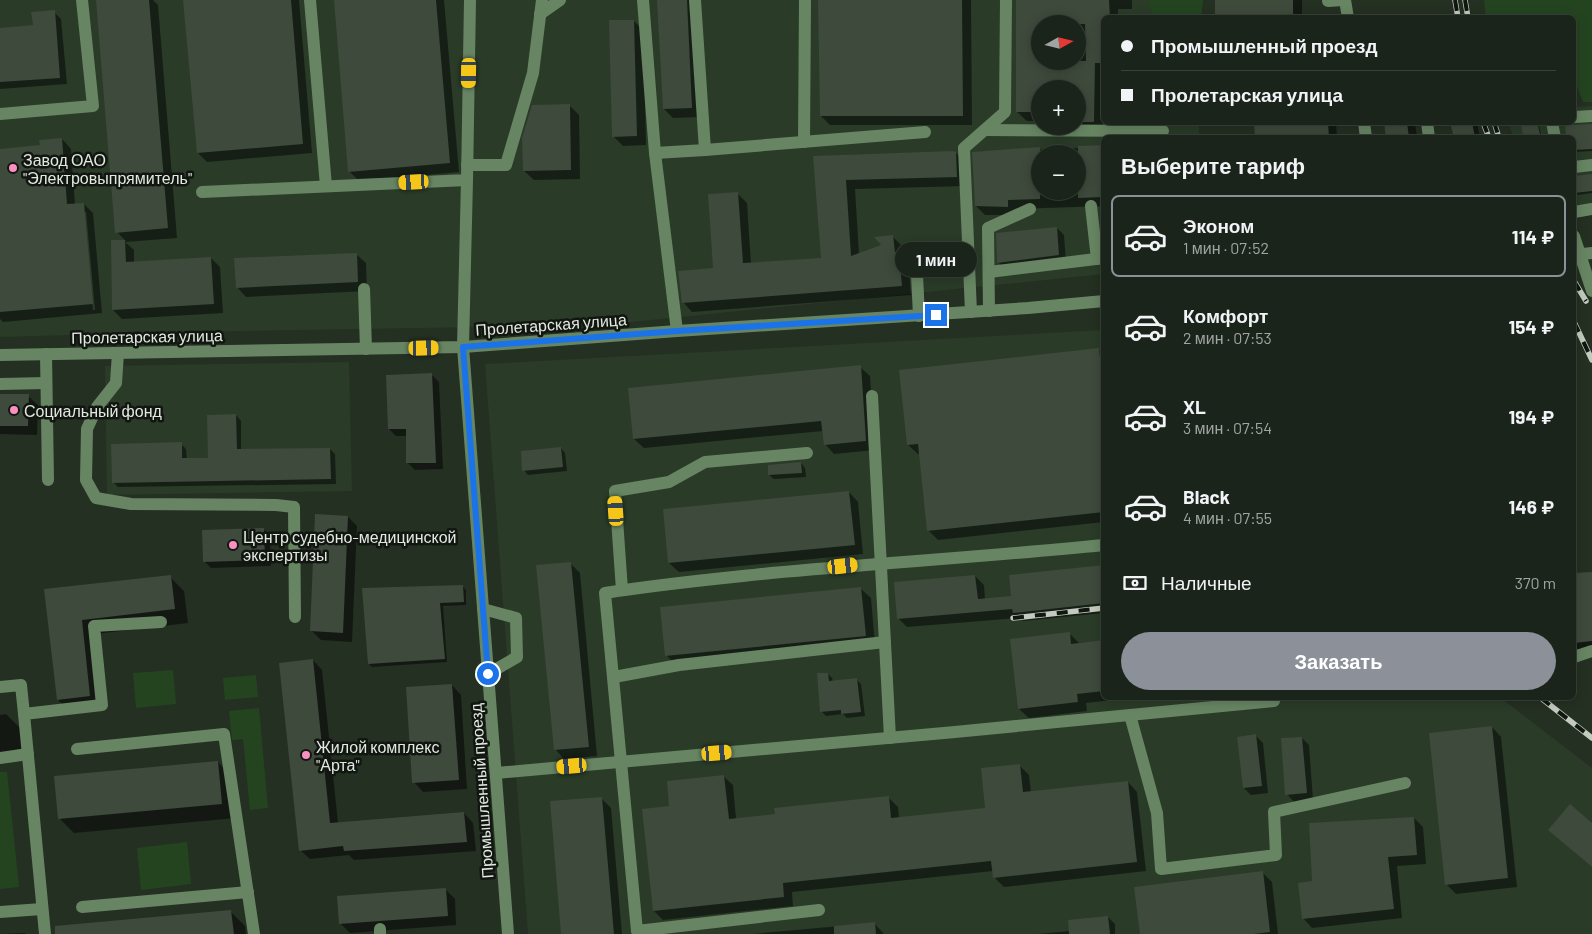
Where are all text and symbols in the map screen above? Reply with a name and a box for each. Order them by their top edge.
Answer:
north arrow [1031,15,1086,70]
map controls [1031,15,1086,200]
text: Промышленный проезд [1151,34,1378,57]
car [461,58,476,88]
button: + [1031,80,1086,135]
text: Пролетарская улица [1151,83,1343,106]
button: − [1031,145,1086,200]
place label: Завод ОАО "Электровыпрямитель" [23,150,192,187]
text: Выберите тариф [1121,152,1305,178]
marker: Завод ОАО "Электровыпрямитель" [7,162,19,174]
car [398,174,429,190]
icon: car [1123,214,1168,259]
text: Эконом [1183,214,1254,237]
text: 114 ₽ [1512,225,1554,248]
text: 1 мин · 07:52 [1183,238,1269,257]
callout: 1 мин [895,242,977,278]
text: 1 мин [916,250,956,269]
route end [925,304,947,326]
icon: car [1123,304,1168,349]
text: Комфорт [1183,304,1268,327]
street label: Пролетарская улица [475,309,627,339]
text: 154 ₽ [1508,315,1554,338]
street label: Пролетарская улица [71,325,223,347]
text: 2 мин · 07:53 [1183,328,1272,347]
car [408,340,439,356]
icon: car [1123,394,1168,439]
text: XL [1183,395,1206,418]
place label: Социальный фонд [24,401,162,420]
marker: Социальный фонд [8,404,20,416]
text: 194 ₽ [1509,405,1554,428]
text: 3 мин · 07:54 [1183,418,1272,437]
icon: car [1123,484,1168,529]
text: Black [1183,485,1230,508]
text: 146 ₽ [1508,495,1554,518]
car [607,496,624,526]
text: 4 мин · 07:55 [1183,508,1272,527]
place label: Центр судебно-медицинской экспертизы [243,527,457,564]
marker: Центр судебно-медицинской экспертизы [227,539,239,551]
car [827,557,858,575]
icon: cash [1121,569,1149,597]
text: Наличные [1161,571,1252,594]
text: 370 m [1515,573,1556,592]
button: Заказать [1121,632,1556,690]
route start [477,663,499,685]
street label: Промышленный проезд [465,702,497,879]
place label: Жилой комплекс "Арта" [316,737,439,774]
car [701,744,732,762]
marker: Жилой комплекс "Арта" [300,749,312,761]
car [556,757,587,775]

